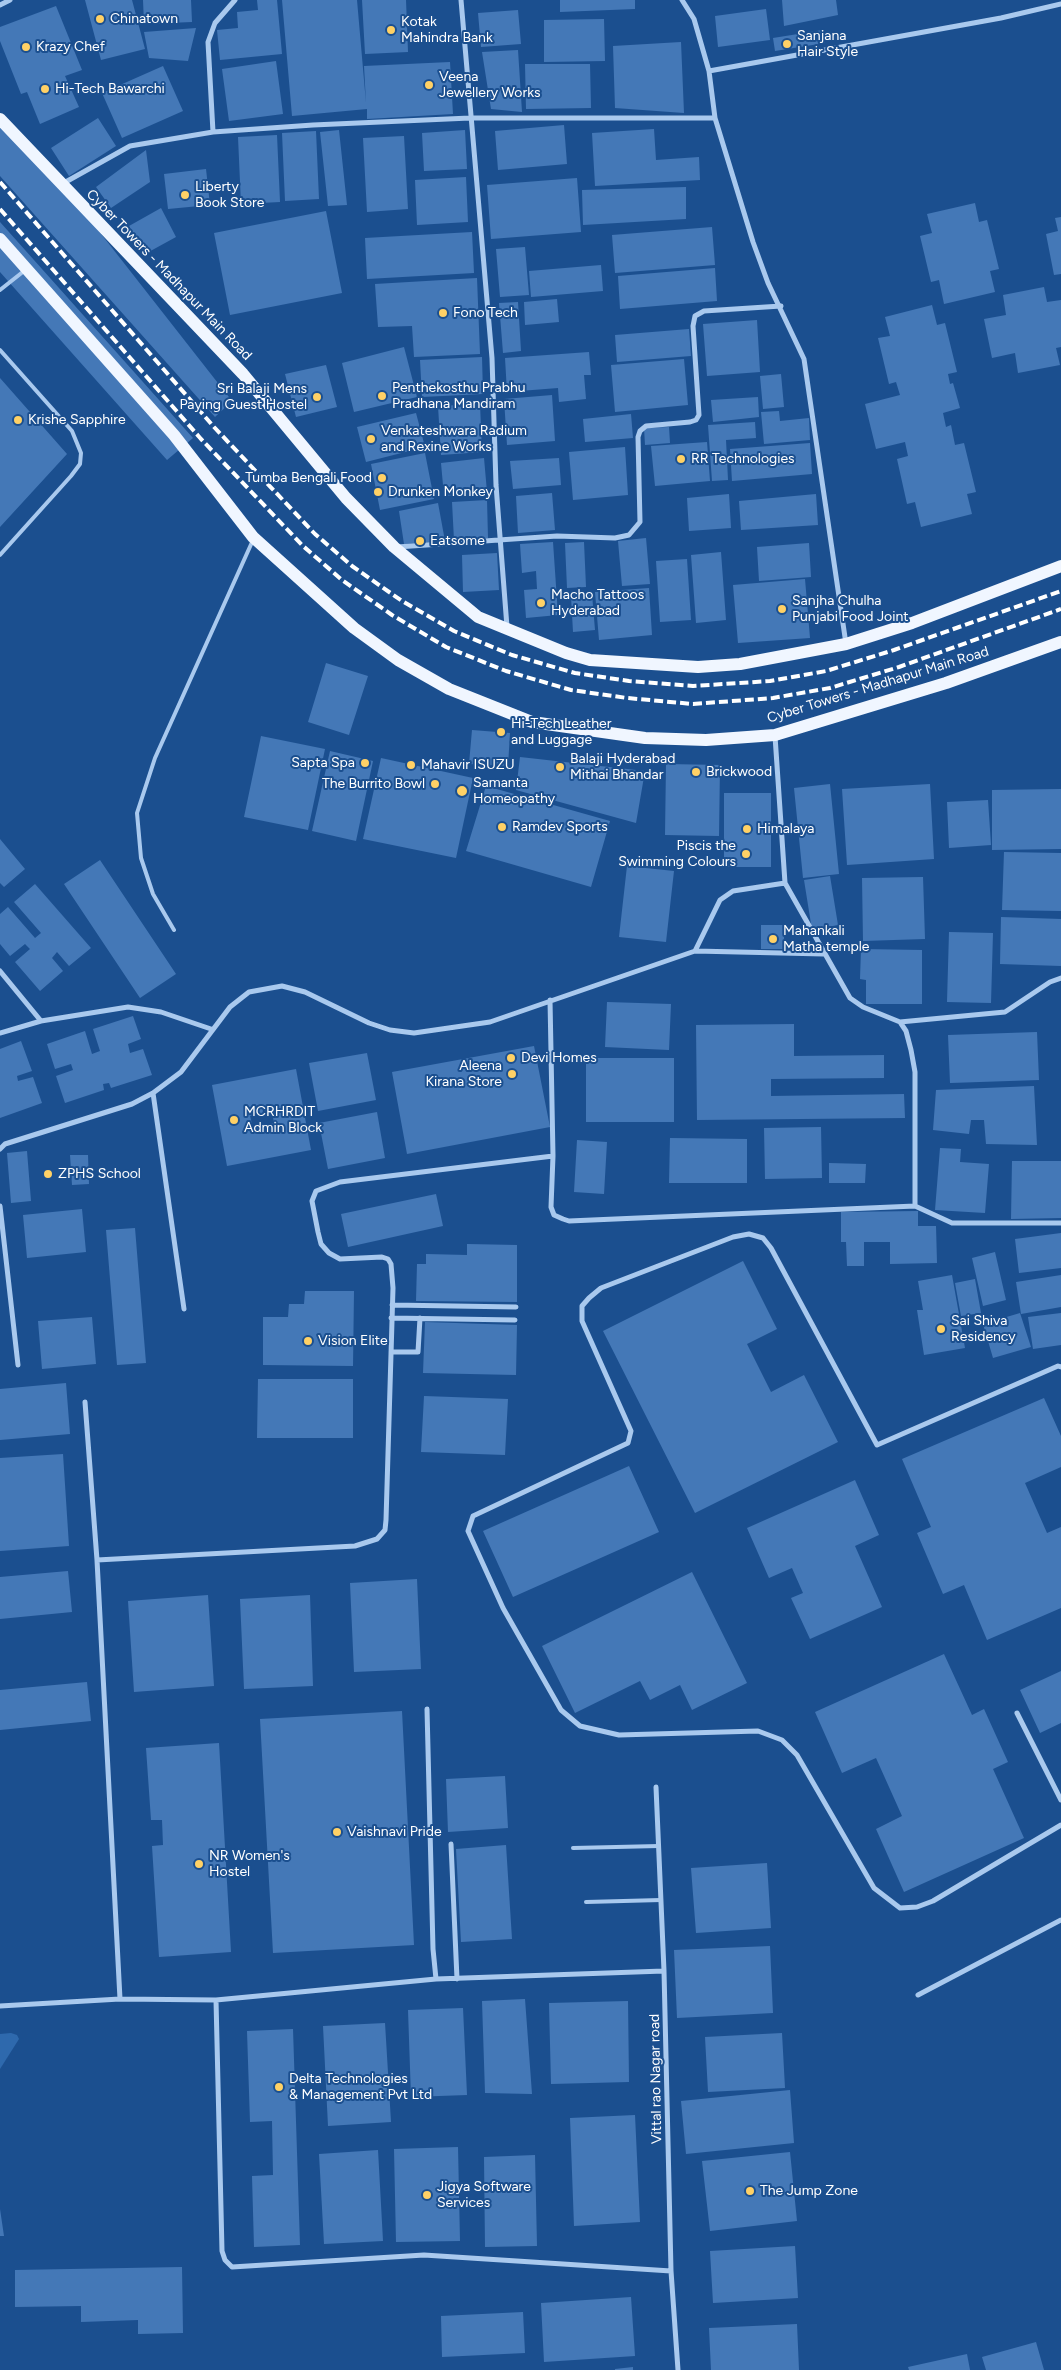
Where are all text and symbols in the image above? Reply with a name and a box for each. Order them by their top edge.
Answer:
place label: Chinatown [110,11,178,27]
marker: Chinatown [94,13,106,25]
place label: Kotak Mahindra Bank [401,14,493,46]
marker: Kotak Mahindra Bank [385,24,397,36]
place label: Sanjana Hair Style [797,28,858,60]
marker: Sanjana Hair Style [781,38,793,50]
place label: Krazy Chef [36,39,105,55]
marker: Krazy Chef [20,41,32,53]
place label: Veena Jewellery Works [439,69,541,102]
marker: Veena Jewellery Works [423,79,435,91]
place label: Hi-Tech Bawarchi [55,81,165,97]
marker: Hi-Tech Bawarchi [39,83,51,95]
place label: Liberty Book Store [195,179,264,212]
street label: Cyber Towers - Madhapur Main Road [83,186,255,364]
marker: Liberty Book Store [179,189,191,201]
place label: Fono Tech [453,305,518,321]
marker: Fono Tech [437,307,449,319]
place label: Penthekosthu Prabhu Pradhana Mandiram [392,380,526,412]
place label: Sri Balaji Mens Paying Guest Hostel [179,381,307,414]
marker: Penthekosthu Prabhu Pradhana Mandiram [376,390,388,402]
marker: Sri Balaji Mens Paying Guest Hostel [311,391,323,403]
place label: Krishe Sapphire [28,412,126,428]
marker: Krishe Sapphire [12,414,24,426]
place label: Venkateshwara Radium and Rexine Works [381,423,527,456]
marker: Venkateshwara Radium and Rexine Works [365,433,377,445]
place label: RR Technologies [691,451,795,467]
marker: RR Technologies [675,453,687,465]
place label: Tumba Bengali Food [245,470,372,486]
marker: Tumba Bengali Food [376,472,388,484]
place label: Drunken Monkey [388,484,493,500]
marker: Drunken Monkey [372,486,384,498]
place label: Eatsome [430,533,485,549]
marker: Eatsome [414,535,426,547]
place label: Macho Tattoos Hyderabad [551,587,644,620]
place label: Sanjha Chulha Punjabi Food Joint [792,593,909,626]
marker: Macho Tattoos Hyderabad [535,597,547,609]
marker: Sanjha Chulha Punjabi Food Joint [776,603,788,615]
street label: Cyber Towers - Madhapur Main Road [765,643,991,727]
place label: Hi-Tech Leather and Luggage [511,716,611,749]
marker: Hi-Tech Leather and Luggage [495,726,507,738]
place label: Balaji Hyderabad Mithai Bhandar [570,751,675,784]
place label: Sapta Spa [291,755,355,771]
marker: Sapta Spa [359,757,371,769]
place label: Mahavir ISUZU [421,757,515,773]
marker: Mahavir ISUZU [405,759,417,771]
marker: Balaji Hyderabad Mithai Bhandar [554,761,566,773]
place label: Brickwood [706,764,772,780]
marker: Brickwood [690,766,702,778]
place label: Samanta Homeopathy [473,775,555,808]
place label: The Burrito Bowl [322,776,425,792]
marker: The Burrito Bowl [429,778,441,790]
marker: Samanta Homeopathy [455,784,469,798]
place label: Ramdev Sports [512,819,608,835]
marker: Ramdev Sports [496,821,508,833]
place label: Himalaya [757,821,814,837]
marker: Himalaya [741,823,753,835]
place label: Piscis the Swimming Colours [618,838,736,870]
marker: Piscis the Swimming Colours [740,848,752,860]
place label: Mahankali Matha temple [783,923,869,956]
marker: Mahankali Matha temple [767,933,779,945]
place label: Devi Homes [521,1050,597,1066]
marker: Devi Homes [505,1052,517,1064]
place label: Aleena Kirana Store [426,1058,502,1090]
marker: Aleena Kirana Store [506,1068,518,1080]
place label: MCRHRDIT Admin Block [244,1104,322,1136]
marker: MCRHRDIT Admin Block [228,1114,240,1126]
place label: ZPHS School [58,1166,141,1182]
marker: ZPHS School [42,1168,54,1180]
place label: Sai Shiva Residency [951,1313,1016,1345]
marker: Sai Shiva Residency [935,1323,947,1335]
place label: Vision Elite [318,1333,388,1349]
marker: Vision Elite [302,1335,314,1347]
place label: Vaishnavi Pride [347,1824,442,1840]
marker: Vaishnavi Pride [331,1826,343,1838]
place label: NR Women's Hostel [209,1848,290,1880]
marker: NR Women's Hostel [193,1858,205,1870]
street label: Vittal rao Nagar road [646,2014,666,2144]
place label: Delta Technologies & Management Pvt Ltd [289,2071,432,2104]
marker: Delta Technologies & Management Pvt Ltd [273,2081,285,2093]
place label: Jigya Software Services [437,2179,531,2212]
place label: The Jump Zone [760,2183,858,2199]
marker: The Jump Zone [744,2185,756,2197]
marker: Jigya Software Services [421,2189,433,2201]

